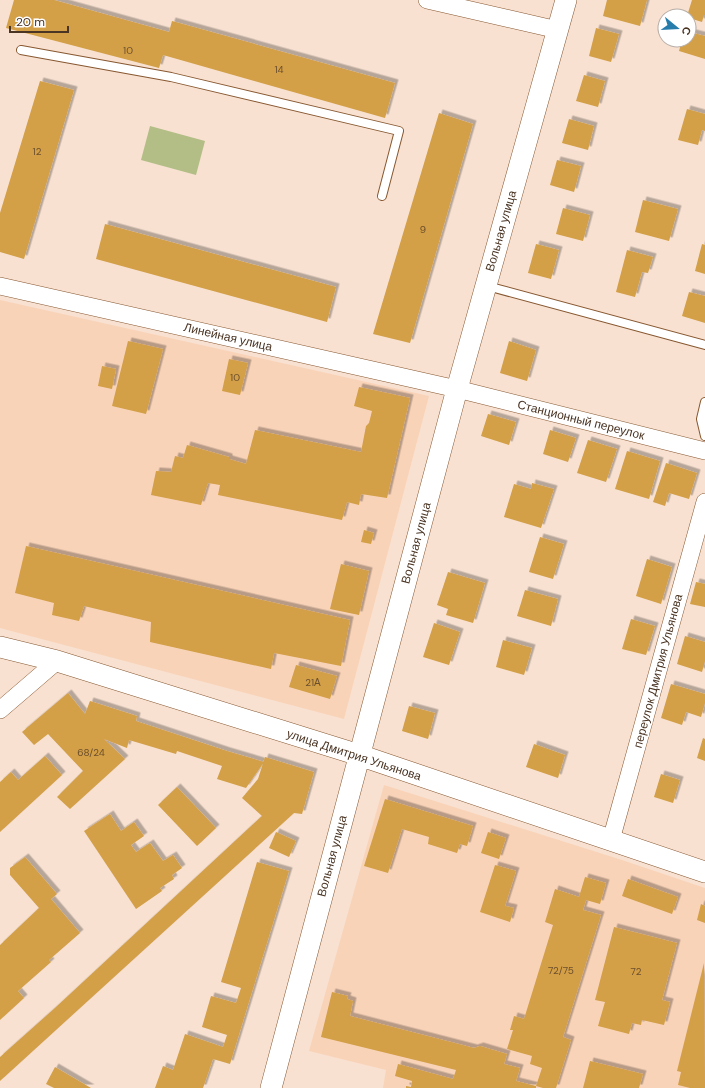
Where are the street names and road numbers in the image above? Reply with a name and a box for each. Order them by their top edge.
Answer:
street label: Вольная улица [482,188,520,273]
street label: Линейная улица [182,319,274,355]
street label: Станционный переулок [516,396,647,444]
street label: Вольная улица [397,500,435,585]
street label: переулок Дмитрия Ульянова [630,592,686,750]
street label: улица Дмитрия Ульянова [285,726,424,784]
street label: Вольная улица [313,813,351,898]

